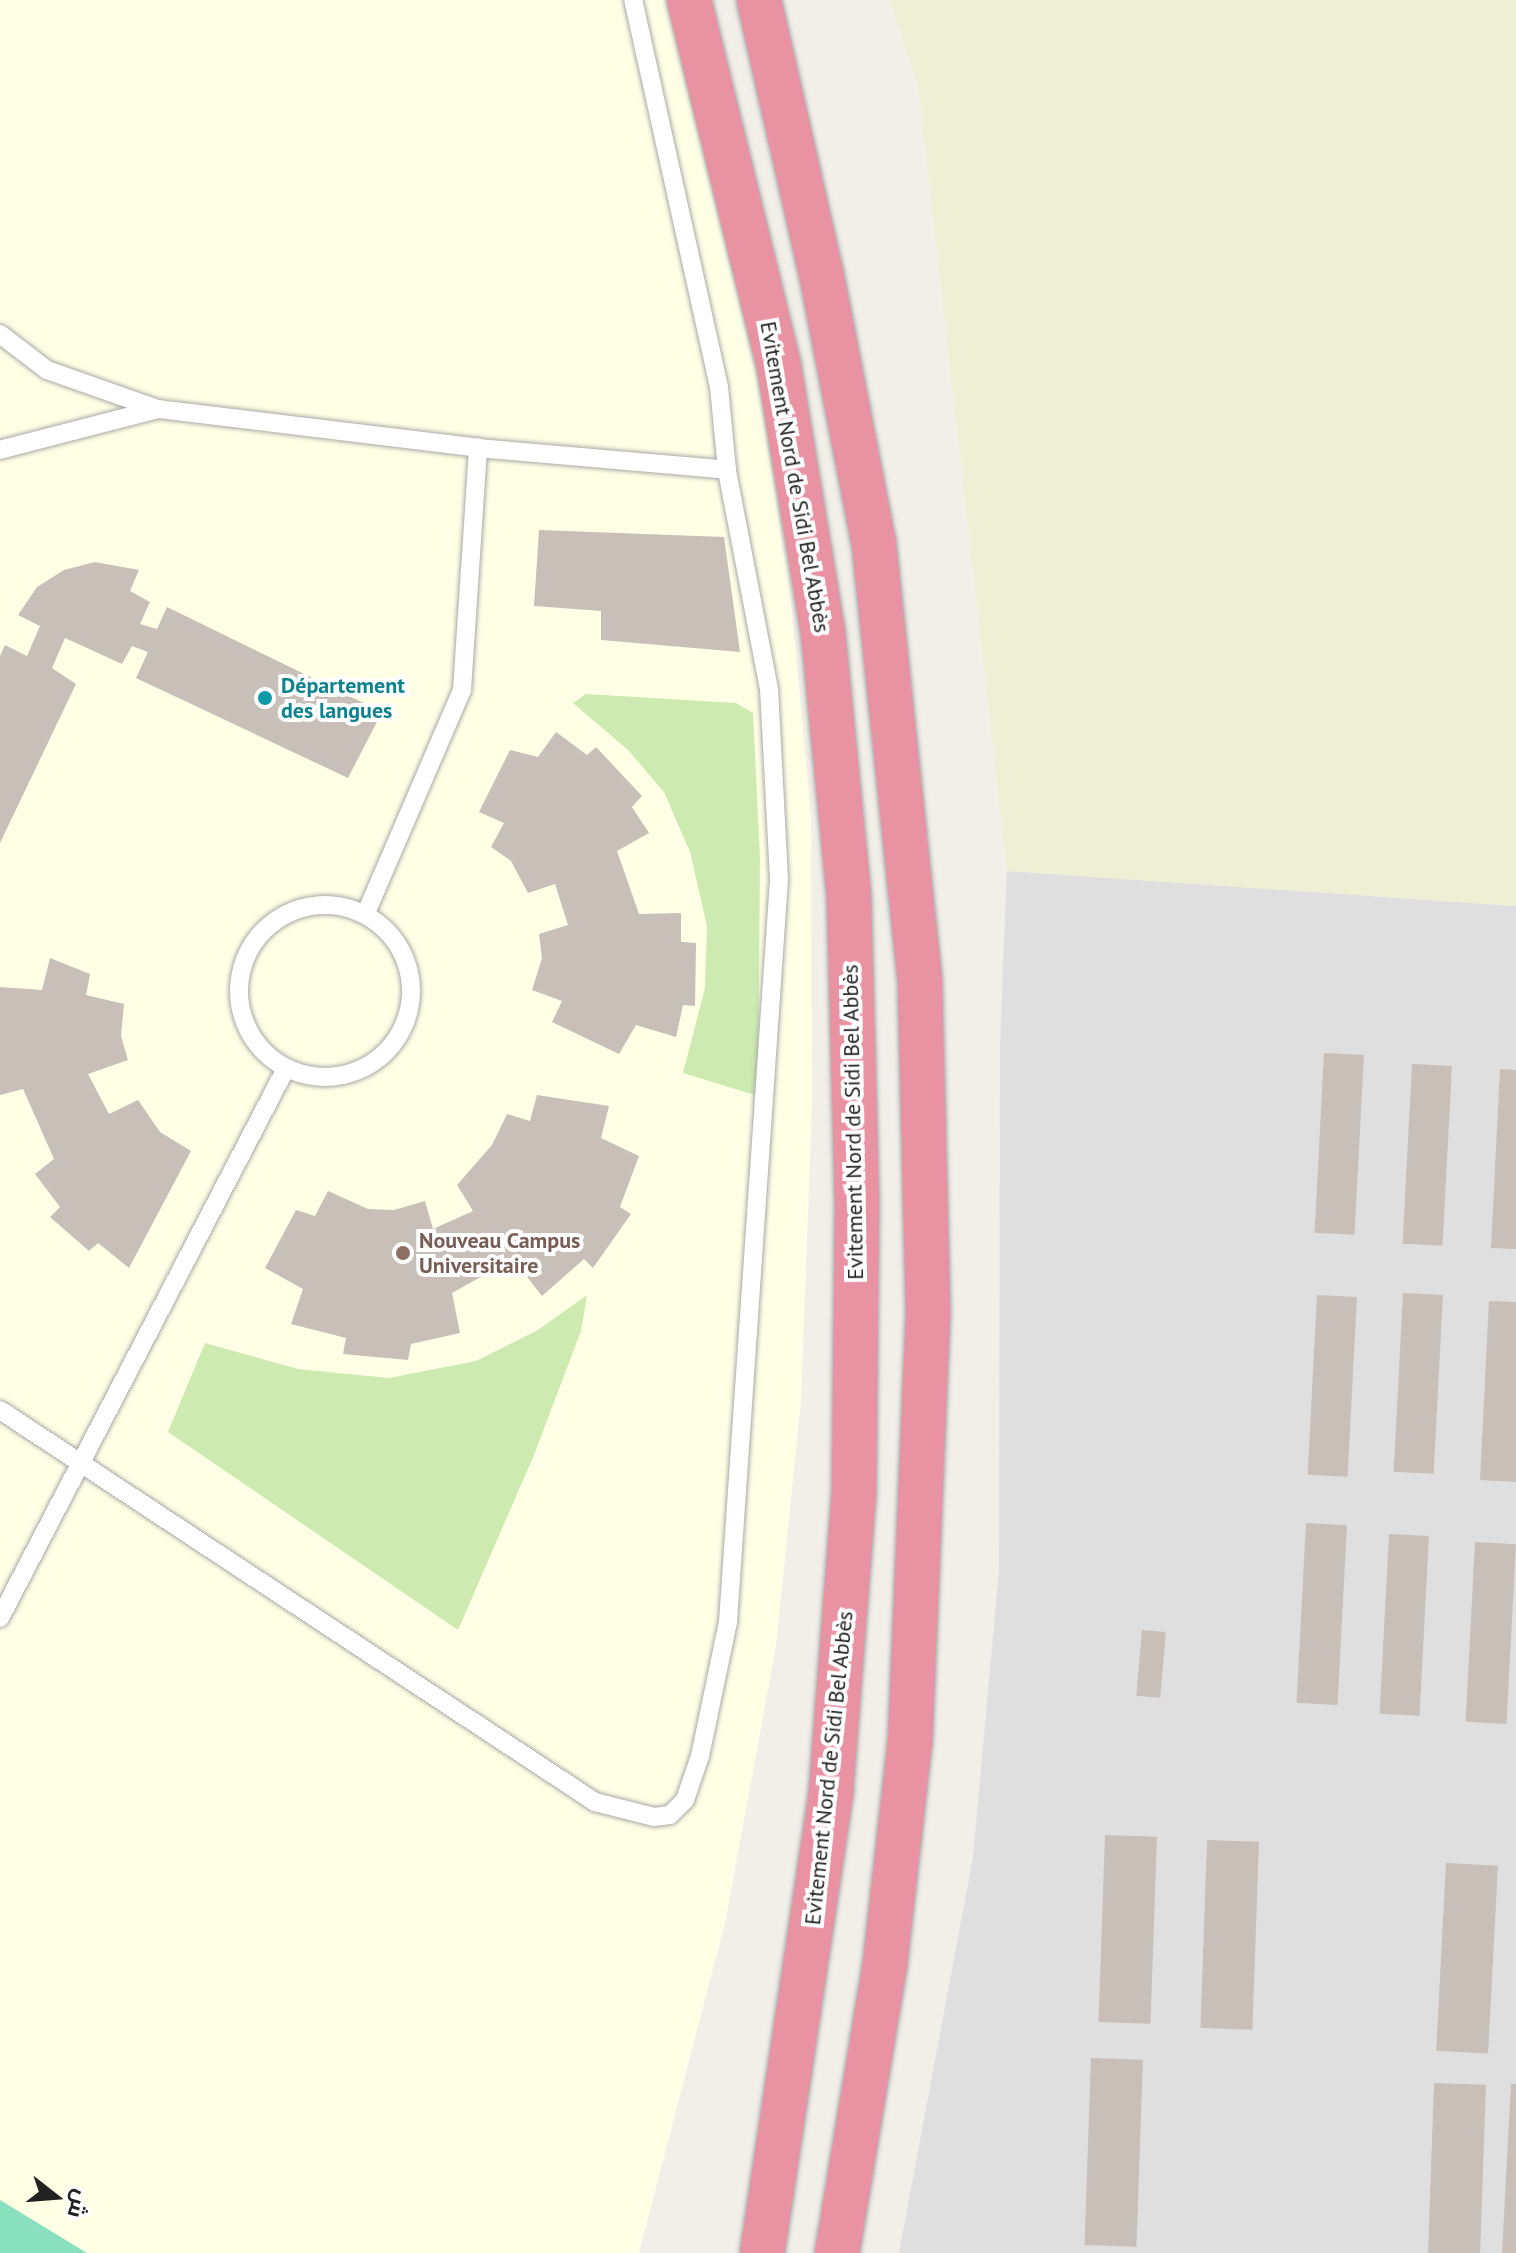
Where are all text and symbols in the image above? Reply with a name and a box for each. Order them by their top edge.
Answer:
street label: Evitement Nord de Sidi Bel Abbès [755,319,835,635]
place label: Département des langues [281,672,405,724]
marker: Département des langues [256,689,274,707]
street label: Evitement Nord de Sidi Bel Abbès [837,964,869,1280]
place label: Nouveau Campus Universitaire [419,1227,581,1278]
marker: Nouveau Campus Universitaire [394,1244,412,1262]
street label: Evitement Nord de Sidi Bel Abbès [799,1609,859,1927]
north arrow [16,2157,96,2237]
text: ش [61,2186,96,2222]

